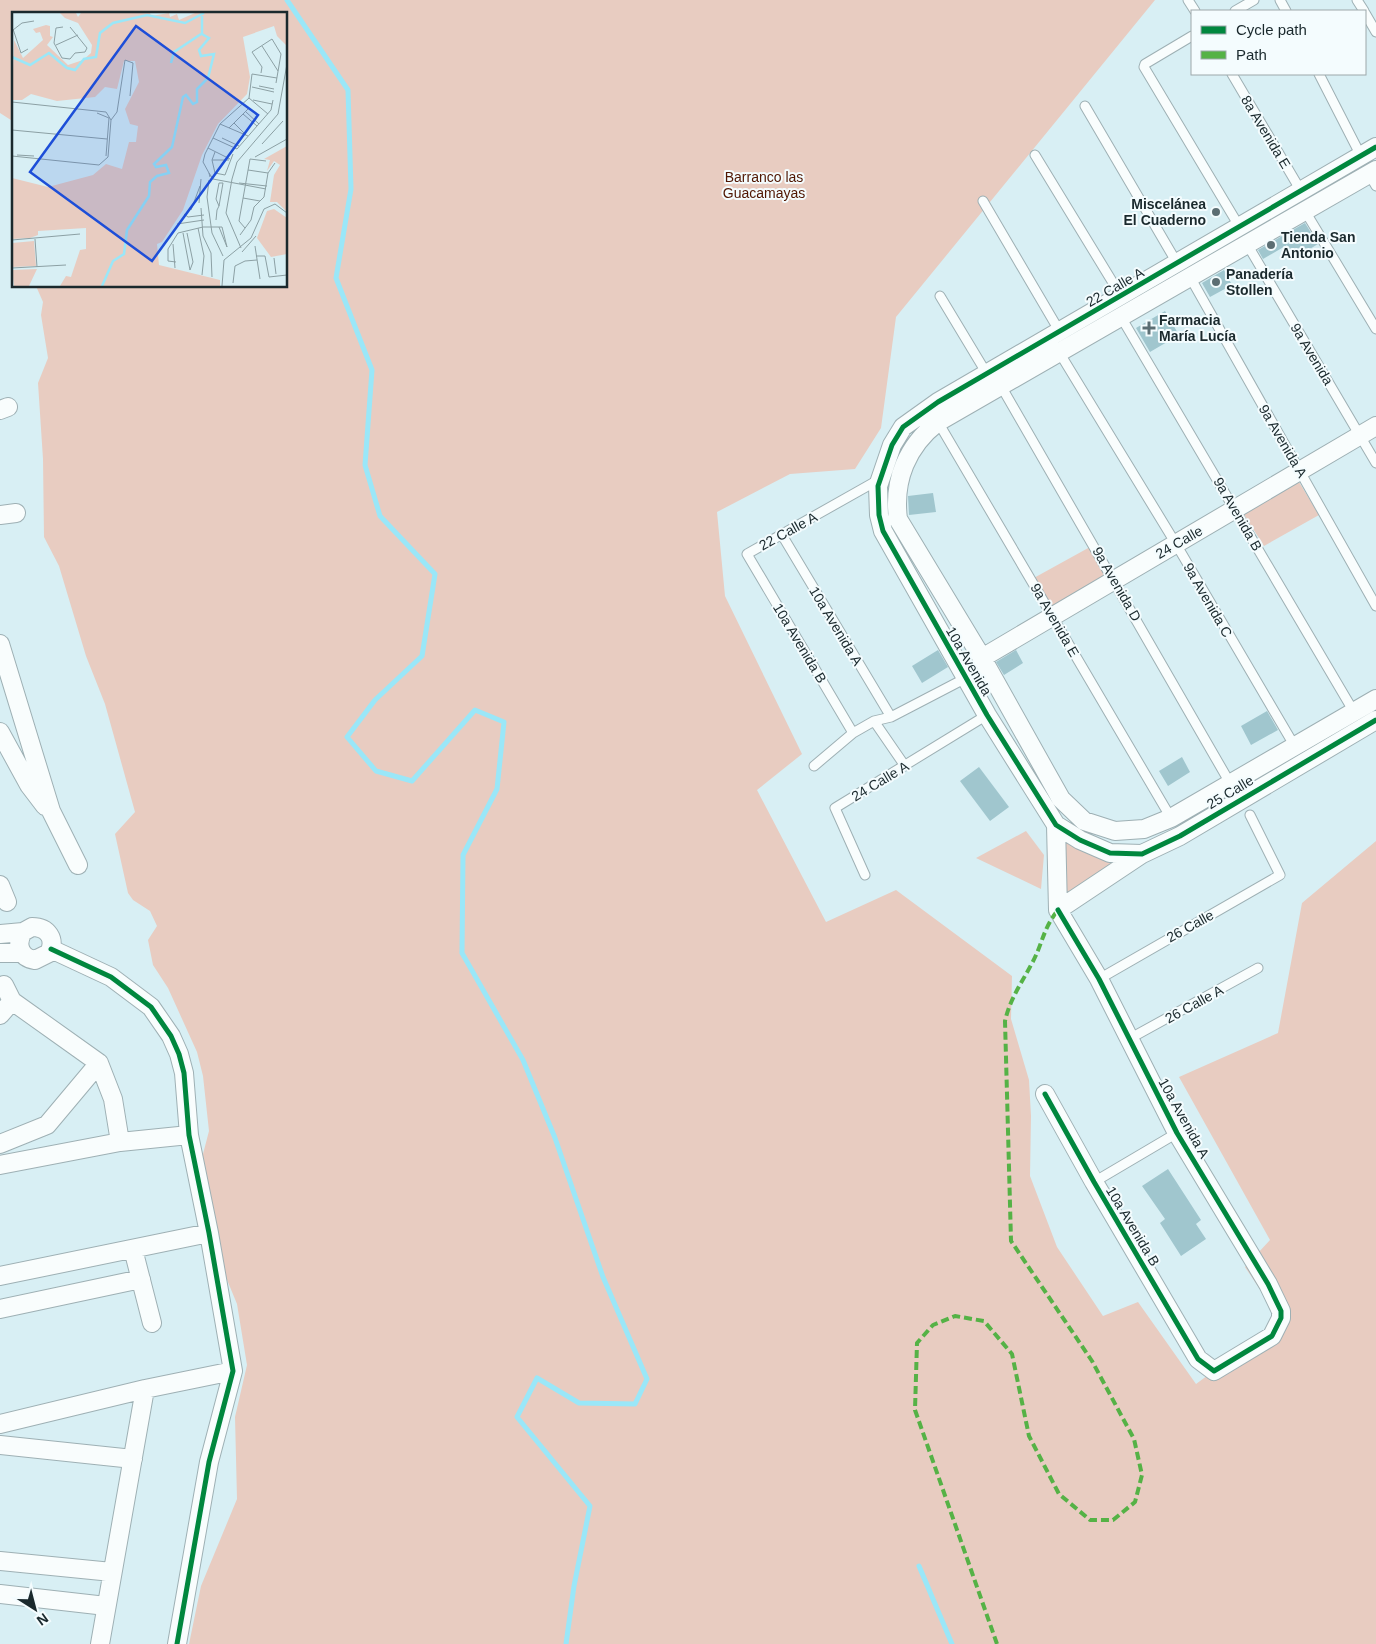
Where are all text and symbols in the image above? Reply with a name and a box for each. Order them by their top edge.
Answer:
legend [1191,10,1366,75]
inset map [12,12,288,288]
text: Cycle path [1236,21,1307,38]
text: Path [1236,46,1267,63]
street label: 8a Avenida E [1238,93,1294,171]
park label: Barranco las Guacamayas [723,169,805,201]
place label: Miscelánea El Cuaderno [1124,196,1206,228]
marker: Miscelánea El Cuaderno [1210,206,1222,218]
place label: Tienda San Antonio [1281,229,1355,261]
marker: Tienda San Antonio [1265,239,1277,251]
street label: 22 Calle A [1083,264,1147,310]
place label: Panadería Stollen [1226,266,1293,298]
marker: Panadería Stollen [1210,276,1222,288]
place label: Farmacia María Lucía [1159,312,1236,344]
street label: 9a Avenida [1287,320,1337,388]
marker: Farmacia María Lucía [1143,322,1155,334]
street label: 9a Avenida A [1256,402,1311,481]
street label: 9a Avenida B [1211,474,1265,554]
street label: 22 Calle A [756,508,820,553]
street label: 24 Calle [1153,522,1205,562]
street label: 9a Avenida D [1089,544,1145,624]
street label: 9a Avenida C [1180,560,1236,640]
street label: 9a Avenida E [1028,580,1082,660]
street label: 10a Avenida A [806,584,866,669]
street label: 10a Avenida B [770,600,830,686]
street label: 10a Avenida [943,624,995,698]
street label: 24 Calle A [849,757,912,804]
street label: 25 Calle [1204,772,1256,812]
street label: 26 Calle [1164,906,1217,945]
street label: 26 Calle A [1162,981,1226,1026]
street label: 10a Avenida A [1155,1075,1213,1161]
street label: 10a Avenida B [1103,1183,1163,1269]
north arrow [10,1584,60,1634]
text: N [34,1610,51,1629]

